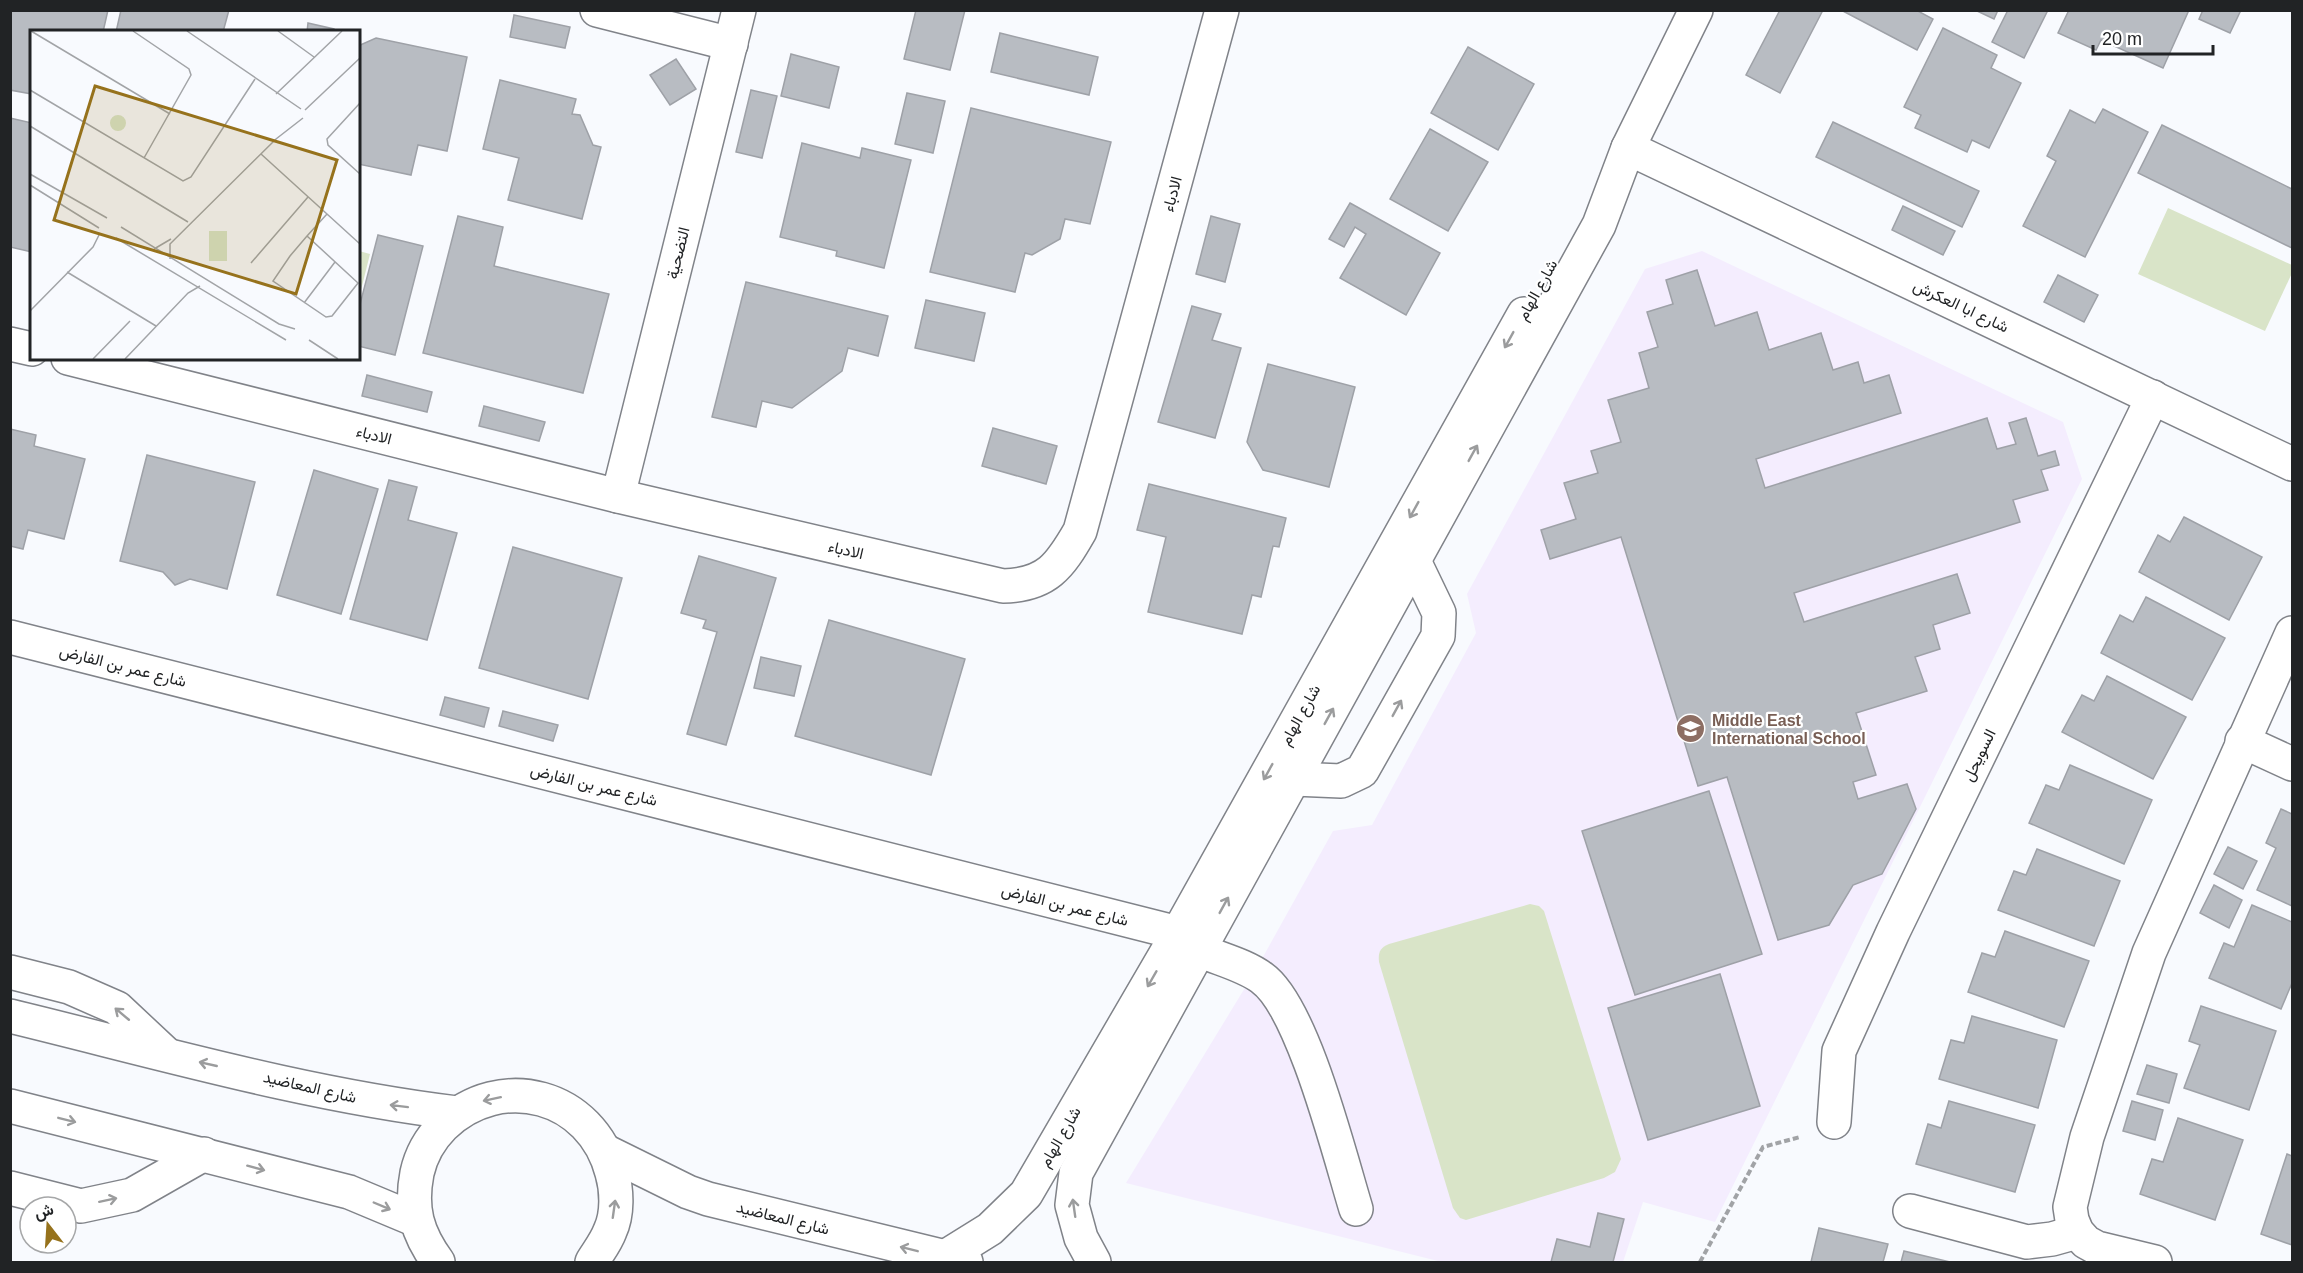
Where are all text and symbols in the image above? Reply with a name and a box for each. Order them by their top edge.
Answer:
scale bar [2093,18,2213,56]
text: 20 m [2102,29,2142,49]
inset map [30,30,360,360]
street label: الادباء [1159,174,1186,214]
street label: التضحية [663,225,694,281]
street label: شارع الهام [1513,257,1563,325]
street label: شارع ابا العكرش [1909,276,2011,338]
one-way arrow [1503,331,1515,348]
street label: الادباء [354,422,393,449]
one-way arrow [1467,445,1479,462]
one-way arrow [1408,501,1419,519]
street label: الادباء [826,538,865,563]
street label: شارع عمر بن الفارض [57,642,188,693]
street label: شارع الهام [1276,682,1326,750]
one-way arrow [1391,700,1403,717]
one-way arrow [1323,708,1335,725]
place label: Middle East International School [1712,712,1866,747]
school or university icon: Middle East International School [1675,713,1707,745]
street label: السويحل [1959,726,2001,785]
street label: شارع عمر بن الفارض [528,761,659,812]
one-way arrow [1262,763,1273,781]
street label: شارع عمر بن الفارض [999,881,1130,932]
one-way arrow [1218,897,1230,914]
one-way arrow [1146,970,1158,987]
one-way arrow [115,1007,130,1021]
one-way arrow [199,1057,218,1069]
street label: شارع المعاضيد [261,1068,358,1109]
one-way arrow [483,1094,503,1105]
one-way arrow [389,1100,409,1111]
street label: شارع الهام [1036,1104,1087,1172]
one-way arrow [58,1115,77,1127]
one-way arrow [247,1162,266,1174]
one-way arrow [98,1194,118,1205]
north arrow [18,1195,78,1255]
street label: شارع المعاضيد [734,1198,831,1241]
one-way arrow [1068,1199,1079,1219]
text: ش [32,1200,56,1223]
one-way arrow [608,1200,619,1220]
one-way arrow [373,1201,391,1212]
one-way arrow [900,1242,919,1254]

